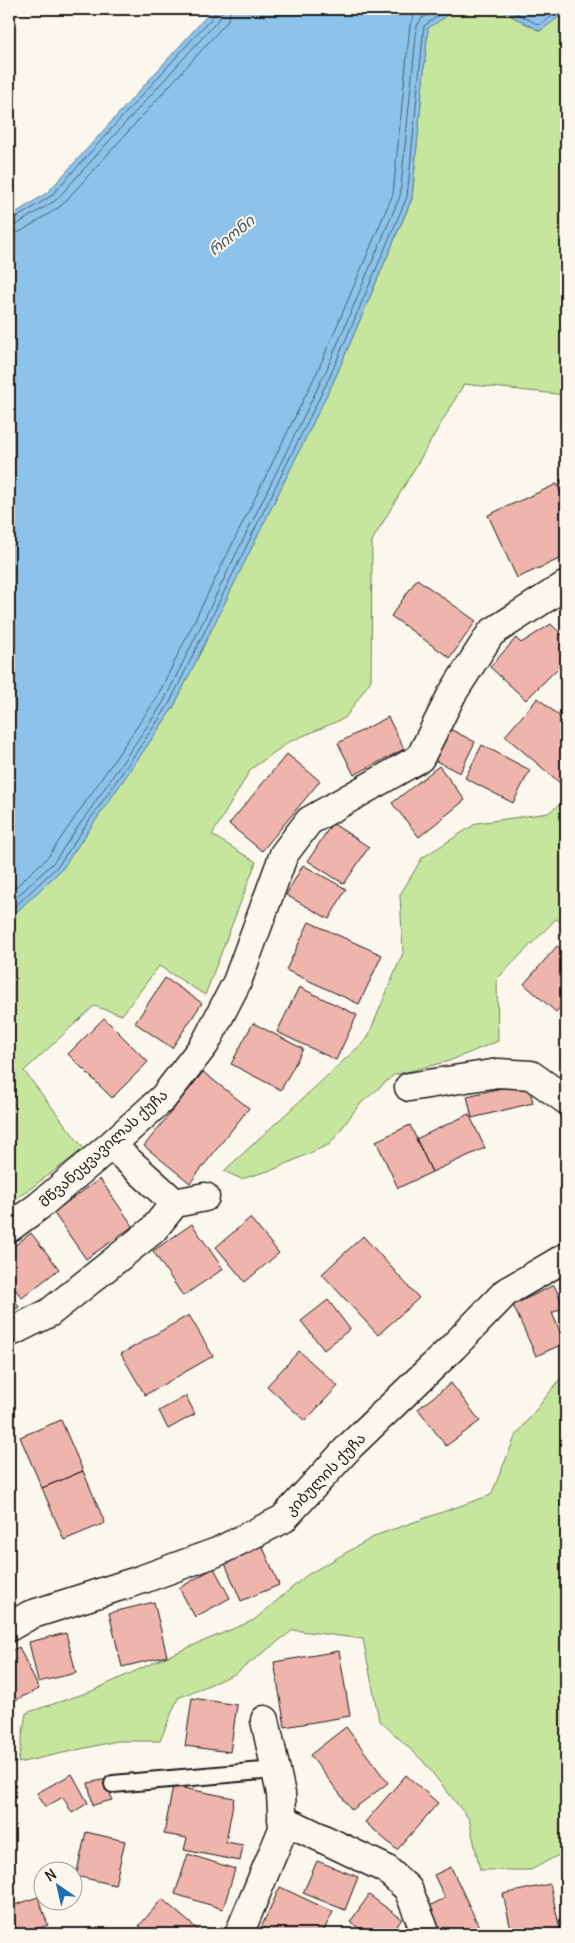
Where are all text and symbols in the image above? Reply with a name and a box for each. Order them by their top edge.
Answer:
water label: რიონი [204,210,259,260]
street label: მწვანეყვავილას ქუჩა [35,1085,171,1211]
street label: კიბულის ქუჩა [281,1429,369,1519]
north arrow [32,1860,82,1910]
text: N [42,1865,60,1885]

